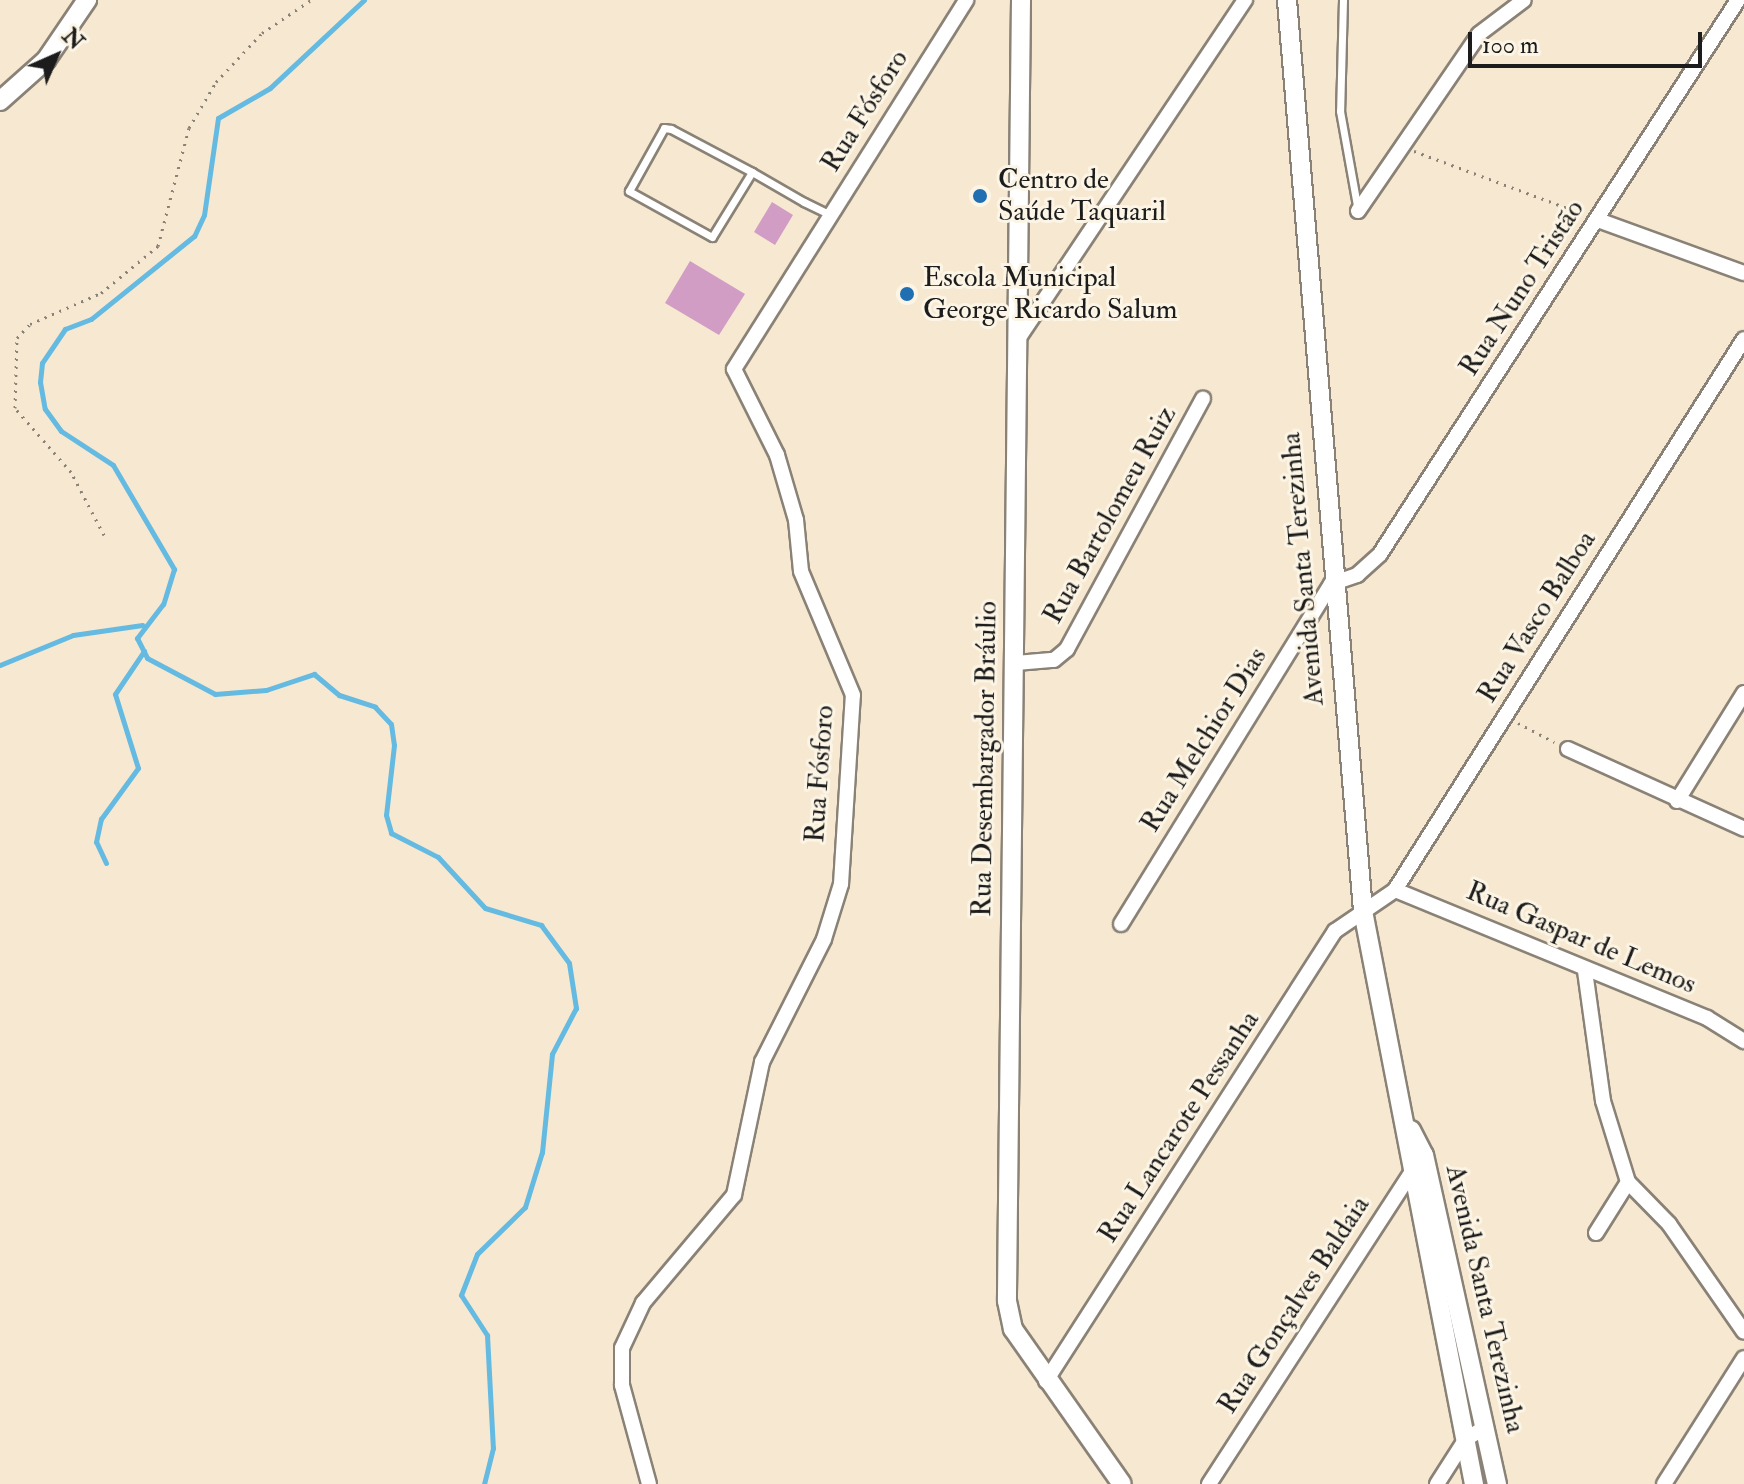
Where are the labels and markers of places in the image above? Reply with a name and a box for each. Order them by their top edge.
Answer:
place label: Centro de Saúde Taquaril [998,163,1166,229]
marker: Centro de Saúde Taquaril [969,185,991,207]
place label: Escola Municipal George Ricardo Salum [923,261,1177,327]
marker: Escola Municipal George Ricardo Salum [898,285,916,303]

